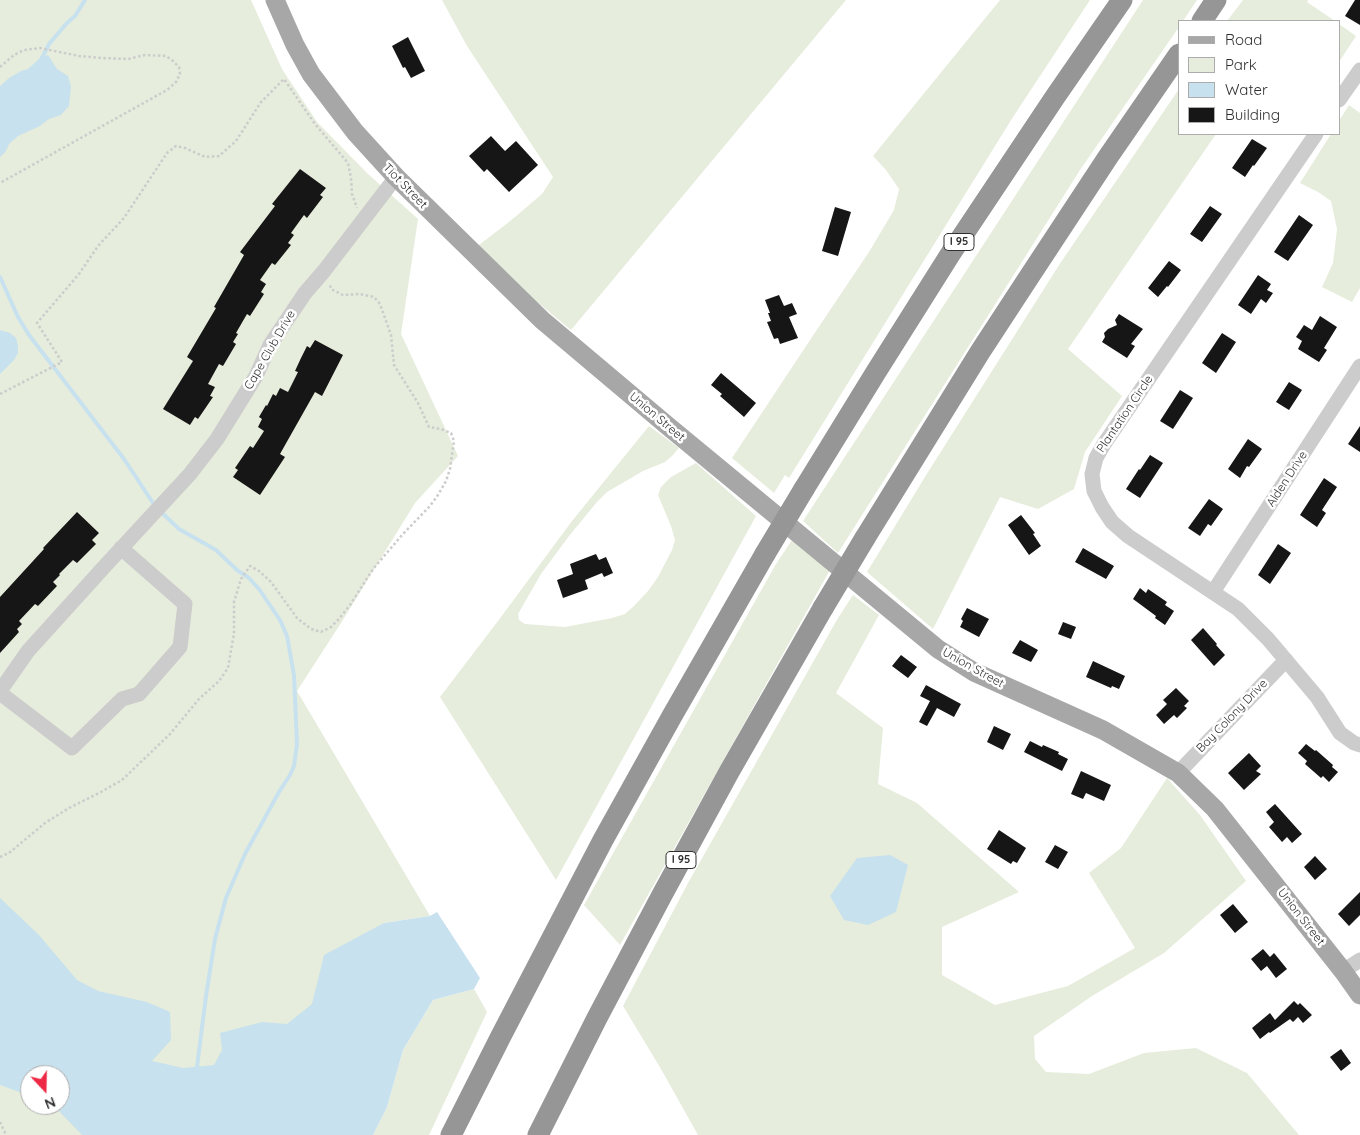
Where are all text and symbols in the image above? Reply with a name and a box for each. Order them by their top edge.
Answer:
legend [1178,20,1340,135]
text: Road [1225,30,1262,49]
text: Park [1225,55,1257,74]
text: Water [1225,80,1268,99]
text: Building [1225,105,1280,124]
street label: Tiot Street [380,160,430,212]
road number: I 95 [944,233,974,250]
street label: Cape Club Drive [241,308,299,392]
street label: Plantation Circle [1094,373,1156,455]
street label: Union Street [626,390,688,444]
street label: Alden Drive [1264,448,1310,510]
street label: Union Street [940,645,1006,691]
street label: Bay Colony Drive [1193,676,1271,756]
road number: I 95 [666,852,696,868]
street label: Union Street [1274,886,1328,948]
north arrow [20,1065,70,1115]
text: N [42,1093,58,1113]

